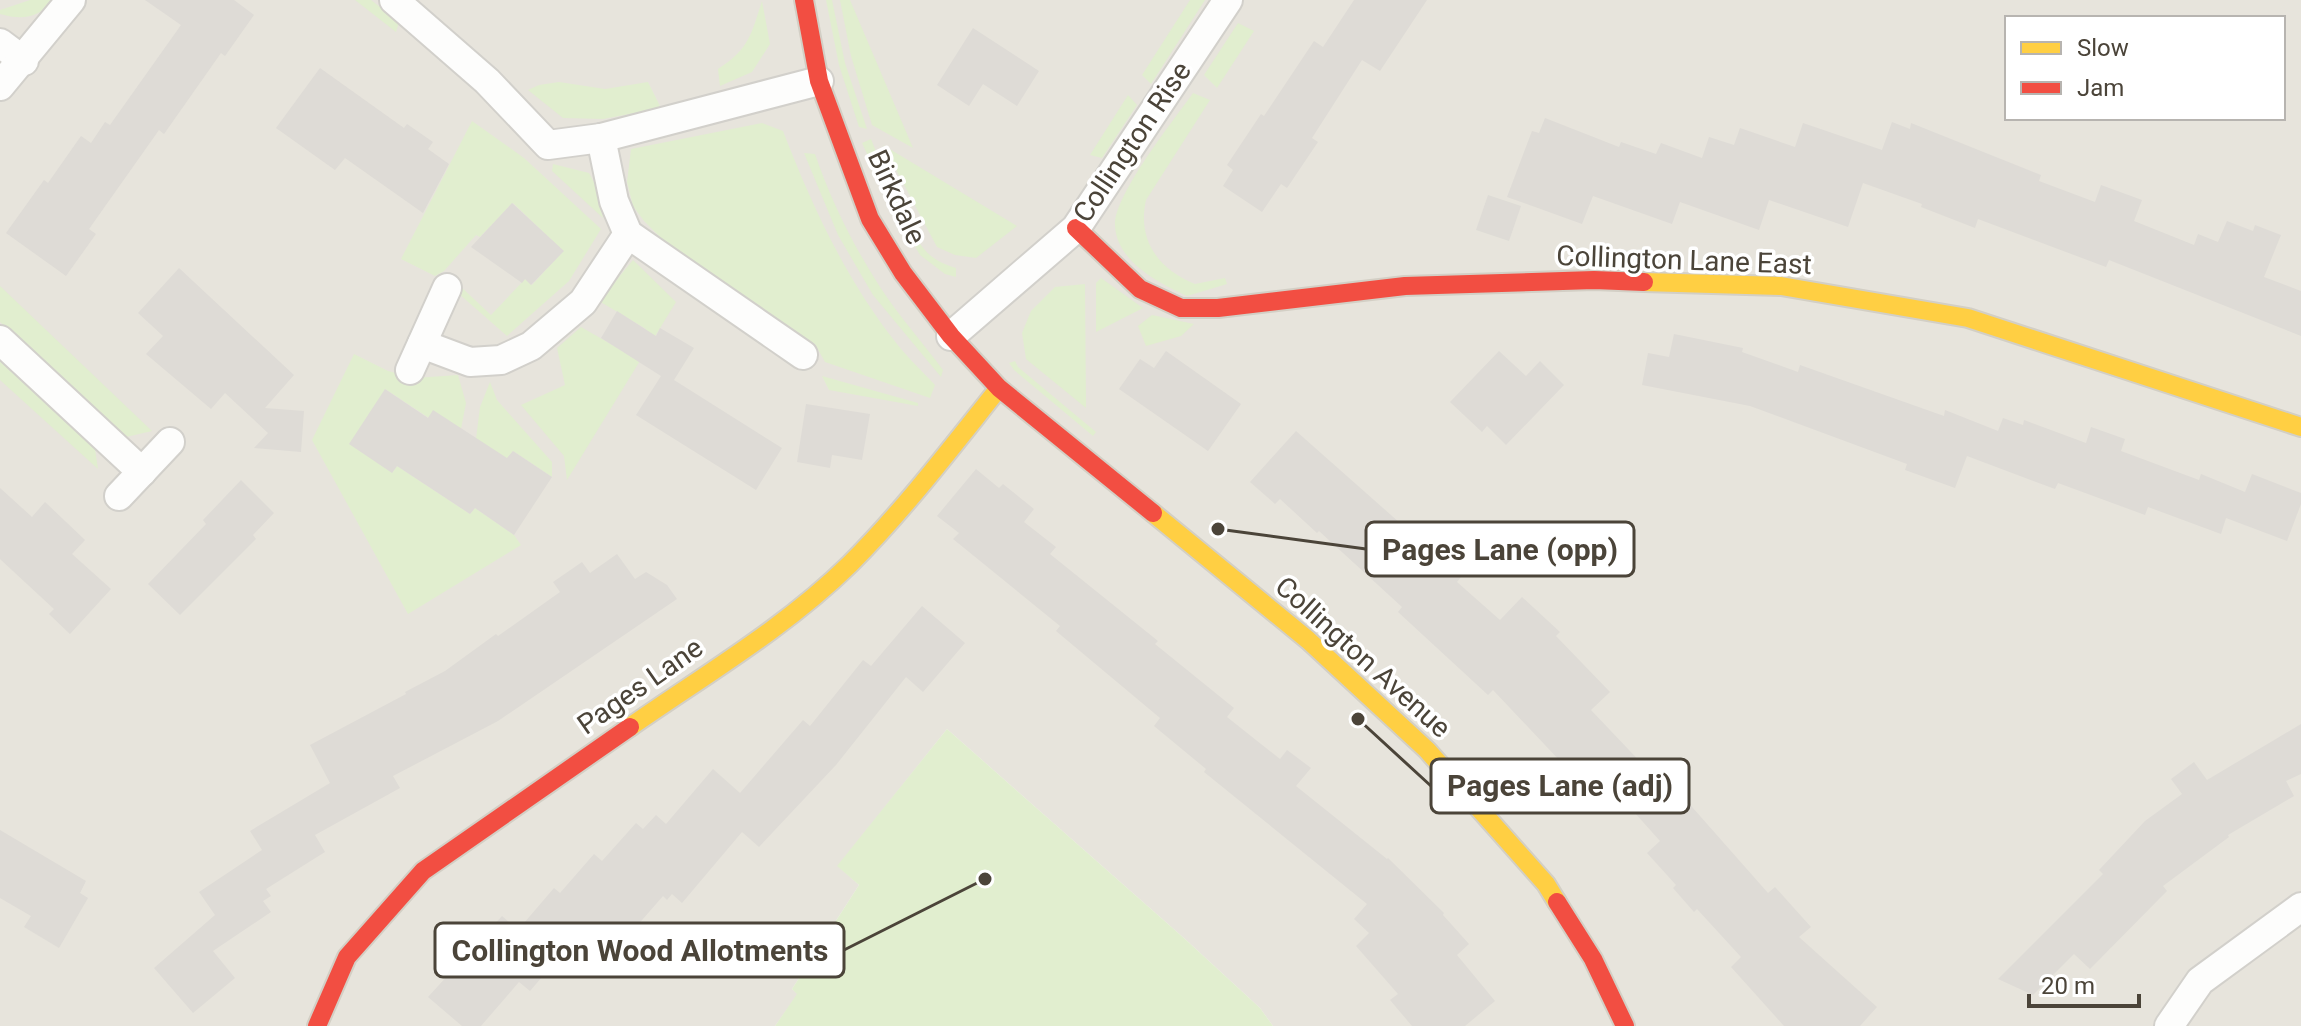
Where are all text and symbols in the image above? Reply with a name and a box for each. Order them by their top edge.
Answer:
legend [2005,16,2285,120]
text: Slow [2077,34,2129,62]
street label: Collington Rise [1066,55,1198,229]
text: Jam [2077,74,2124,102]
street label: Birkdale [861,145,933,249]
street label: Collington Lane East [1556,239,1812,281]
callout: Pages Lane (opp) [1366,522,1634,576]
text: Pages Lane (opp) [1382,532,1618,567]
street label: Collington Avenue [1268,570,1458,744]
street label: Pages Lane [571,631,709,741]
callout: Pages Lane (adj) [1431,759,1689,813]
text: Pages Lane (adj) [1447,768,1673,803]
callout: Collington Wood Allotments [435,923,844,977]
text: Collington Wood Allotments [452,933,829,968]
scale bar [2029,958,2139,1008]
text: 20 m [2041,972,2095,1000]

